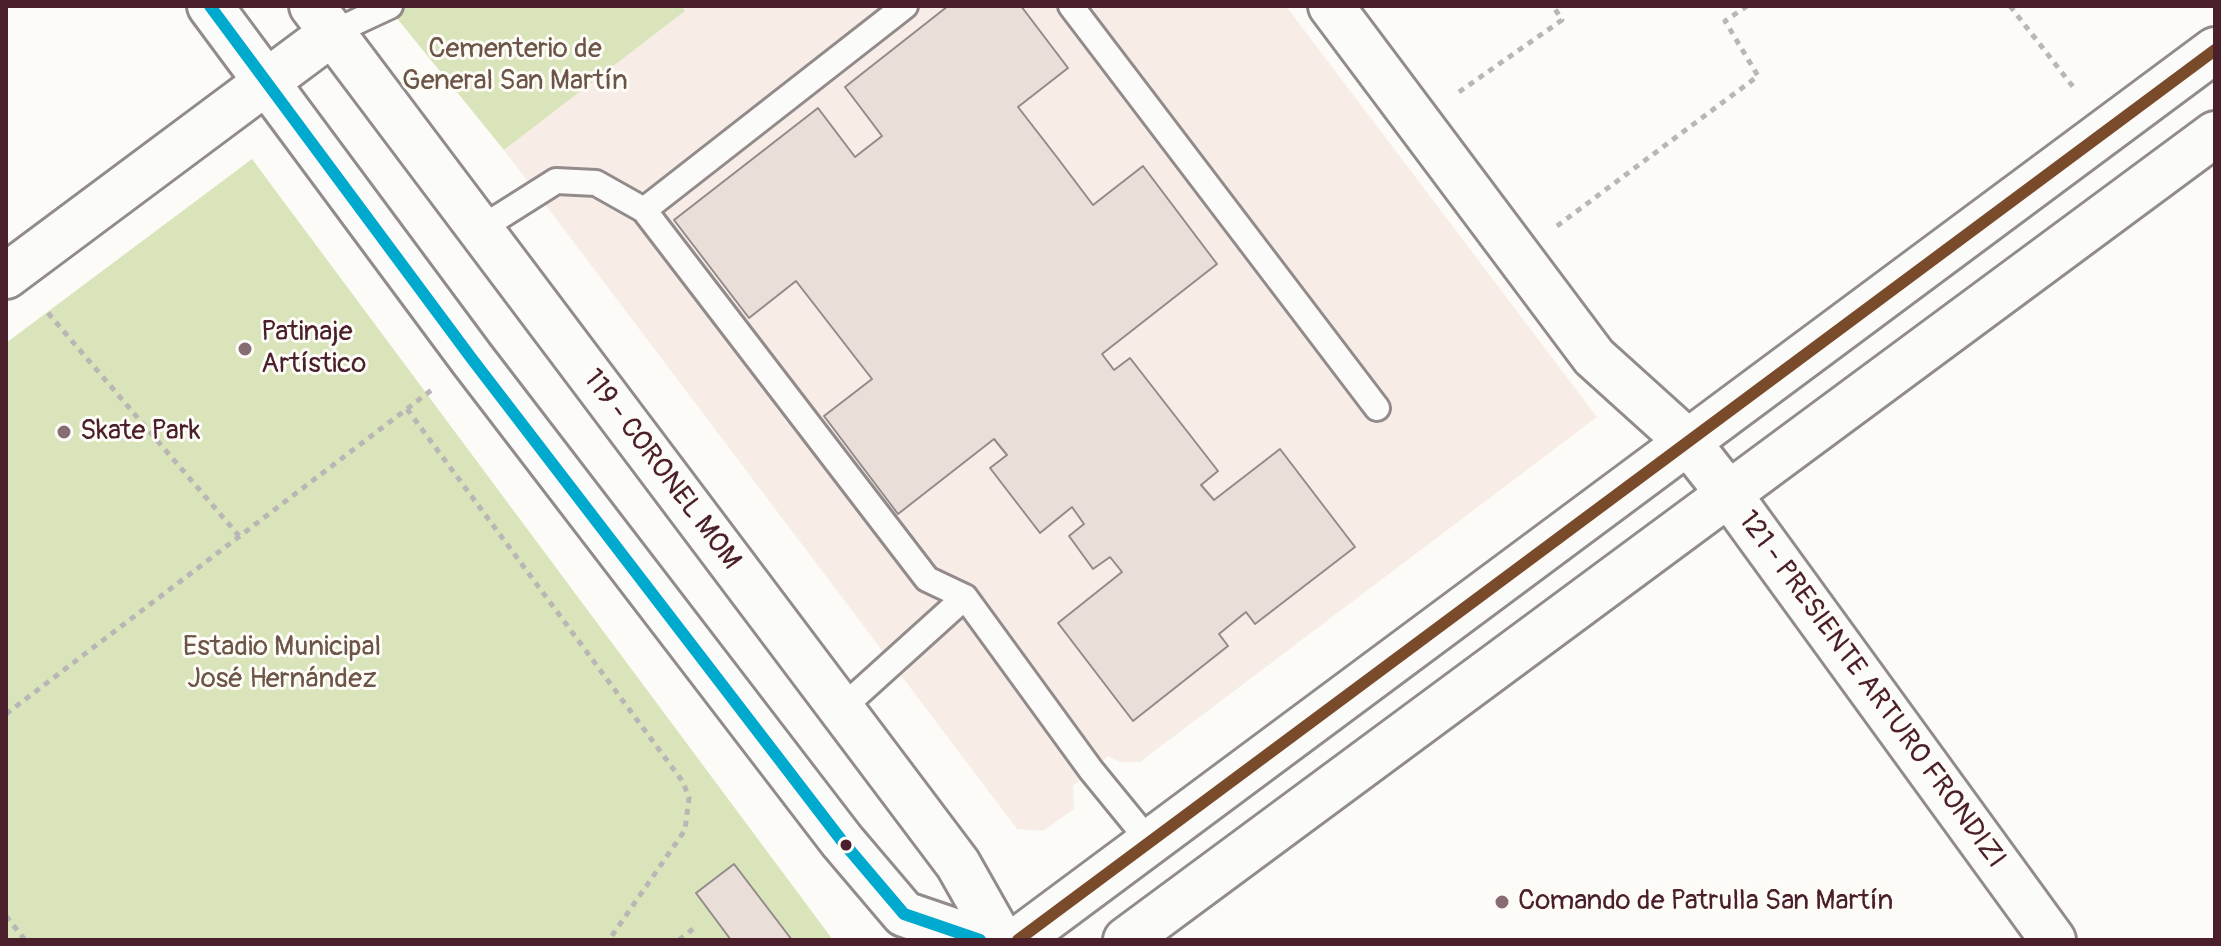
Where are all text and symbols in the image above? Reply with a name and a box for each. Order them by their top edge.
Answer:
park label: Cementerio de General San Martín [402,33,628,99]
place label: Patinaje Artístico [261,316,366,382]
marker: Patinaje Artístico [236,340,254,358]
street label: 119 - CORONEL MOM [575,363,747,577]
place label: Skate Park [80,415,200,449]
marker: Skate Park [55,423,73,441]
street label: 121 - PRESIENTE ARTURO FRONDIZI [1730,505,2012,875]
park label: Estadio Municipal José Hernández [183,631,381,697]
unlabelled marker [838,837,854,853]
place label: Comando de Patrulla San Martín [1518,885,1893,919]
marker: Comando de Patrulla San Martín [1493,893,1511,911]

